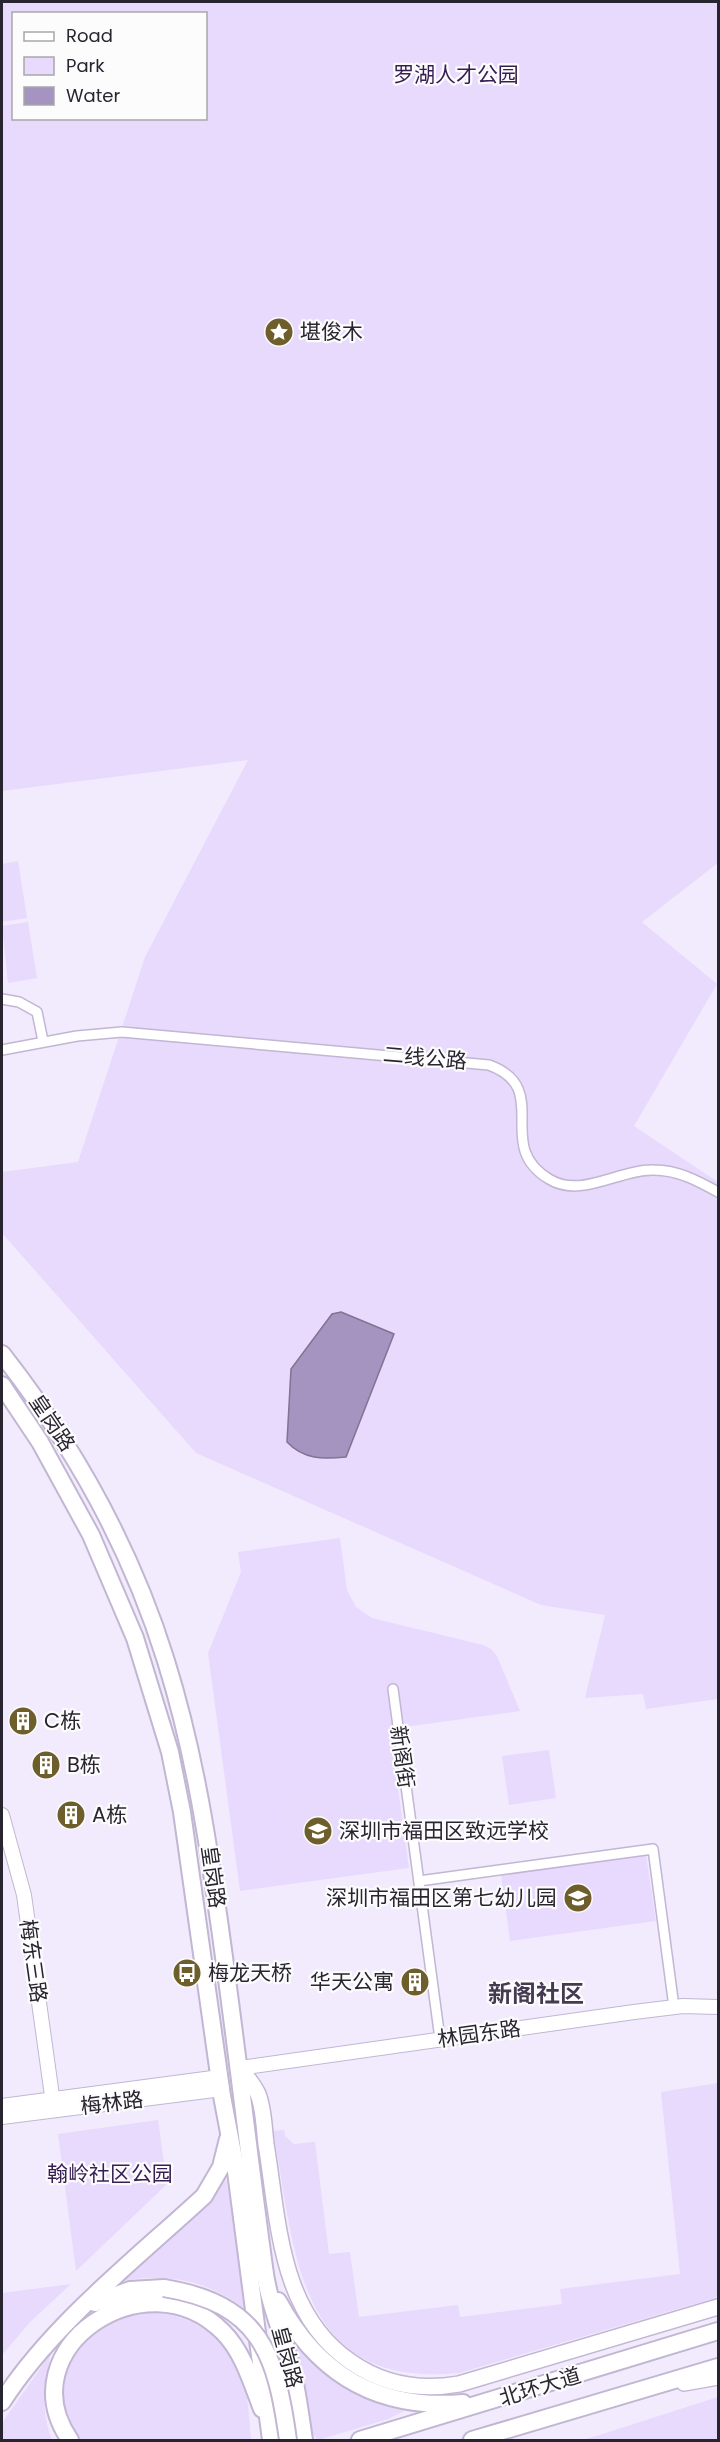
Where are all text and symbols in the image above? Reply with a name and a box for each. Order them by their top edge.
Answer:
legend [12,12,207,120]
text: Road [66,23,113,48]
text: Park [66,53,105,78]
park label: 罗湖人才公园 [393,60,519,89]
text: Water [66,83,120,108]
place icon: 堪俊木 [263,316,295,348]
place label: 堪俊木 [300,317,363,346]
street label: 二线公路 [382,1039,468,1076]
street label: 皇岗路 [23,1388,82,1457]
building icon: C栋 [7,1705,39,1737]
place label: C栋 [44,1706,81,1735]
street label: 新阁街 [384,1724,421,1790]
building icon: B栋 [30,1749,62,1781]
place label: B栋 [67,1750,101,1779]
building icon: A栋 [55,1799,87,1831]
place label: A栋 [92,1800,127,1829]
school or university icon: 深圳市福田区致远学校 [302,1815,334,1847]
place label: 深圳市福田区致远学校 [339,1816,549,1845]
street label: 皇岗路 [195,1844,232,1910]
school or university icon: 深圳市福田区第七幼儿园 [562,1882,594,1914]
place label: 深圳市福田区第七幼儿园 [326,1883,557,1912]
street label: 梅东三路 [13,1917,54,2005]
bus stop icon: 梅龙天桥 [171,1957,203,1989]
place label: 梅龙天桥 [208,1958,292,1987]
building icon: 华天公寓 [399,1966,431,1998]
place label: 华天公寓 [310,1967,394,1996]
district label: 新阁社区 [488,1977,584,2010]
street label: 林园东路 [435,2013,523,2054]
street label: 梅林路 [79,2084,145,2121]
park label: 翰岭社区公园 [47,2159,173,2188]
street label: 皇岗路 [265,2323,310,2391]
street label: 北环大道 [495,2360,584,2413]

